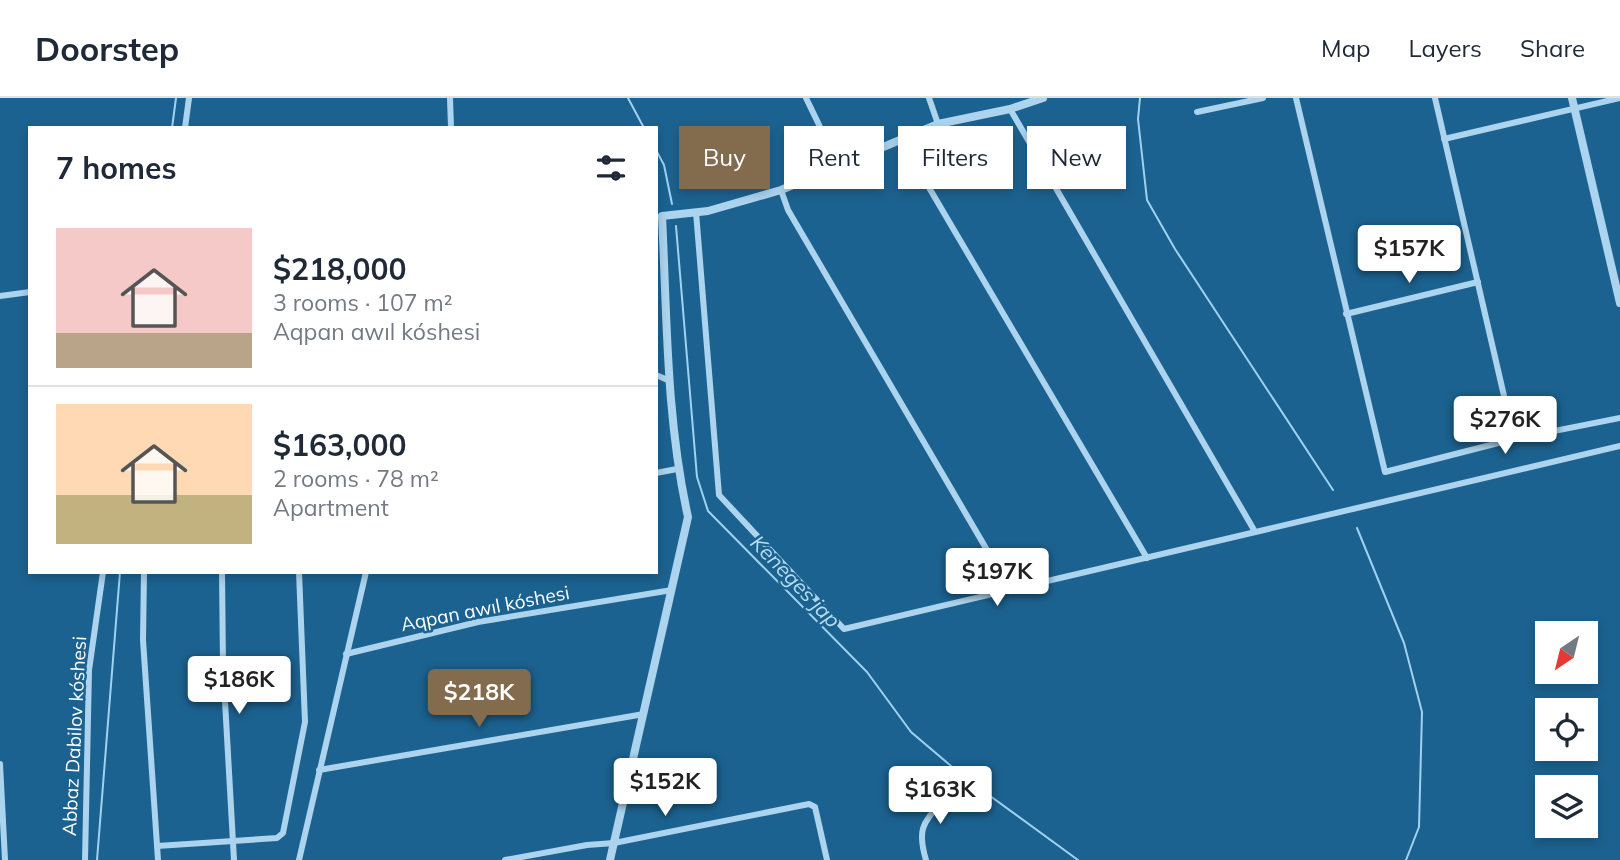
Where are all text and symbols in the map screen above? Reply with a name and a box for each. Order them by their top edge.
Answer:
text: Doorstep [35,28,179,69]
text: Map [1321,33,1370,63]
text: Layers [1408,33,1482,63]
text: Share [1520,33,1585,63]
chip: Buy [679,126,770,189]
chip: Rent [784,126,884,189]
chip: Filters [898,126,1013,189]
chip: New [1027,126,1126,189]
text: 7 homes [56,149,177,187]
icon: filters [592,149,630,187]
pin: $157K [1360,226,1458,285]
text: $157K [1374,233,1444,262]
text: $218,000 [273,250,406,288]
icon: home [112,256,196,340]
text: 3 rooms · 107 m² [273,288,453,317]
text: Aqpan awıl kóshesi [273,317,480,346]
pin: $276K [1456,396,1554,456]
text: $276K [1470,404,1540,433]
text: $163,000 [273,426,406,464]
icon: home [112,432,196,516]
text: 2 rooms · 78 m² [273,464,439,493]
text: Apartment [273,493,389,522]
water label: Keneges jap [746,529,846,633]
pin: $197K [948,548,1046,608]
text: $197K [962,556,1032,585]
street label: Aqpan awıl kóshesi [399,580,571,636]
north arrow [1535,621,1598,684]
map controls [1535,621,1598,838]
street label: Abbaz Dabilov kóshesi [57,636,91,836]
pin: $186K [190,656,288,716]
text: $186K [204,664,274,693]
pin: $218K [430,670,528,729]
text: $218K [444,677,514,706]
button: locate [1535,698,1598,761]
pin: $152K [616,758,714,818]
text: $152K [630,766,700,795]
pin: $163K [891,766,989,826]
text: $163K [905,774,975,803]
button: layers [1535,775,1598,838]

